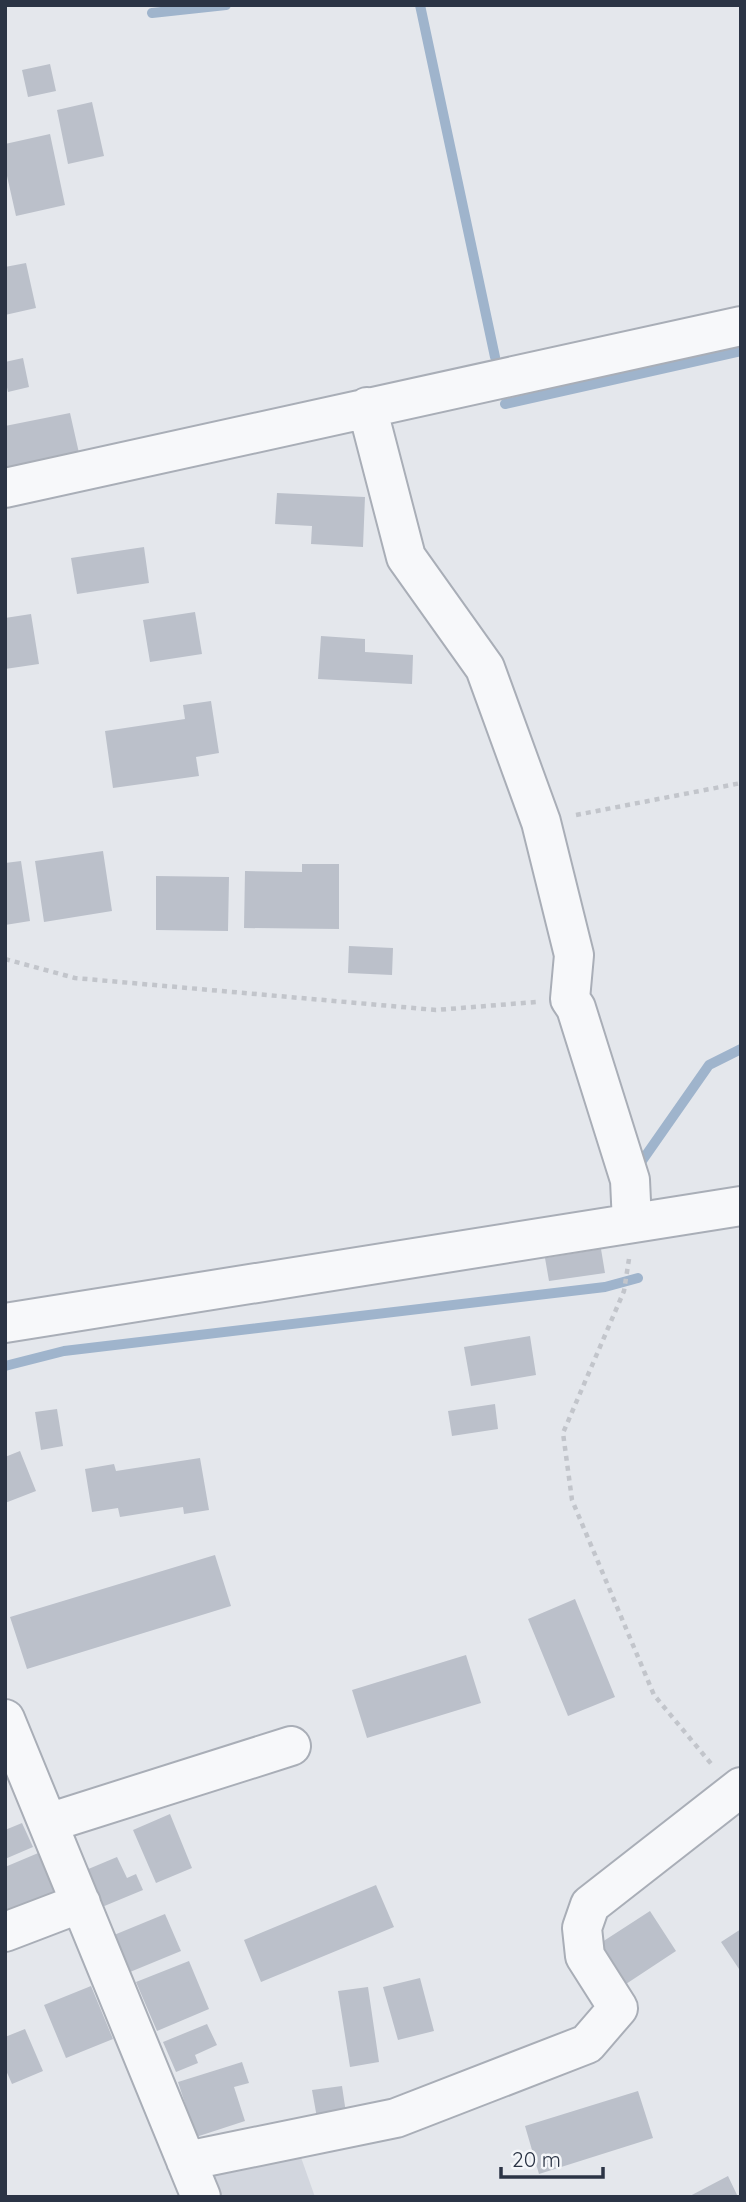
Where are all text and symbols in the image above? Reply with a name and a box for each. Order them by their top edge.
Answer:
scale bar [501,2136,602,2180]
text: 20 m [512,2146,561,2172]

